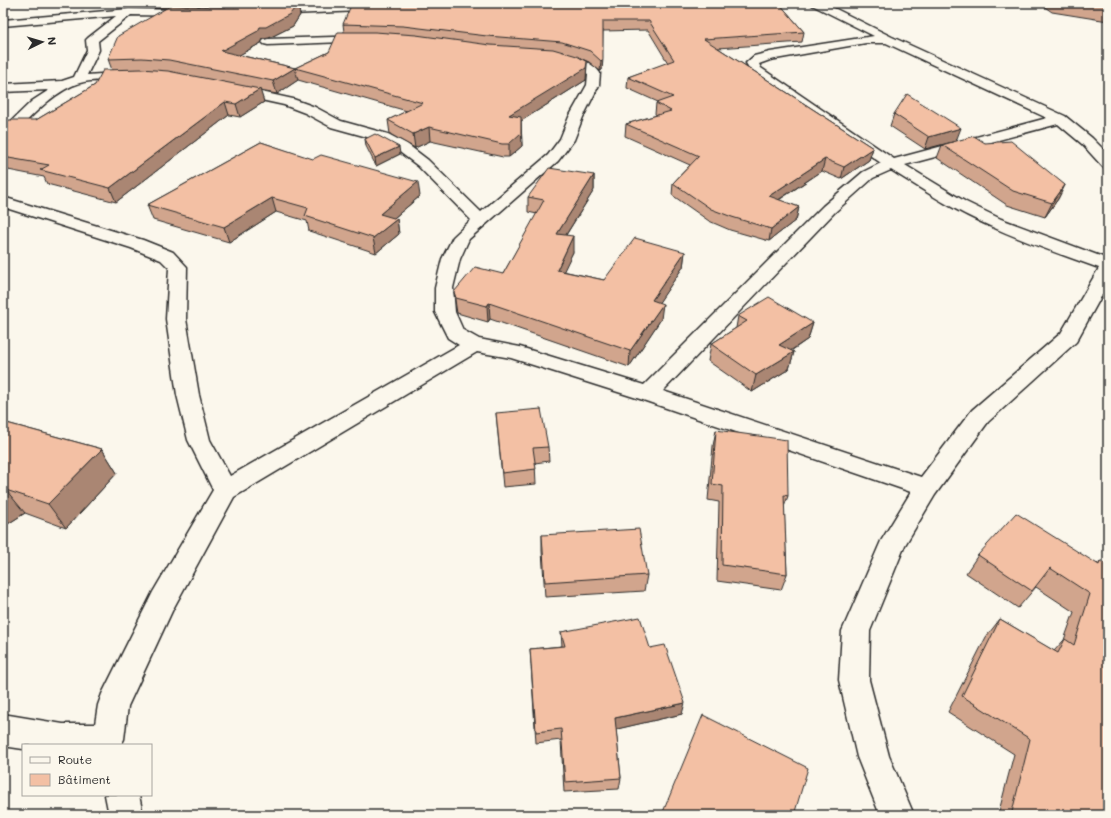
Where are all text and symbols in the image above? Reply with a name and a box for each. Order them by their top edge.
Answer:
north arrow [22,22,62,62]
text: N [45,36,60,46]
legend [22,744,152,796]
text: Route [58,751,92,767]
text: Bâtiment [58,771,111,787]

